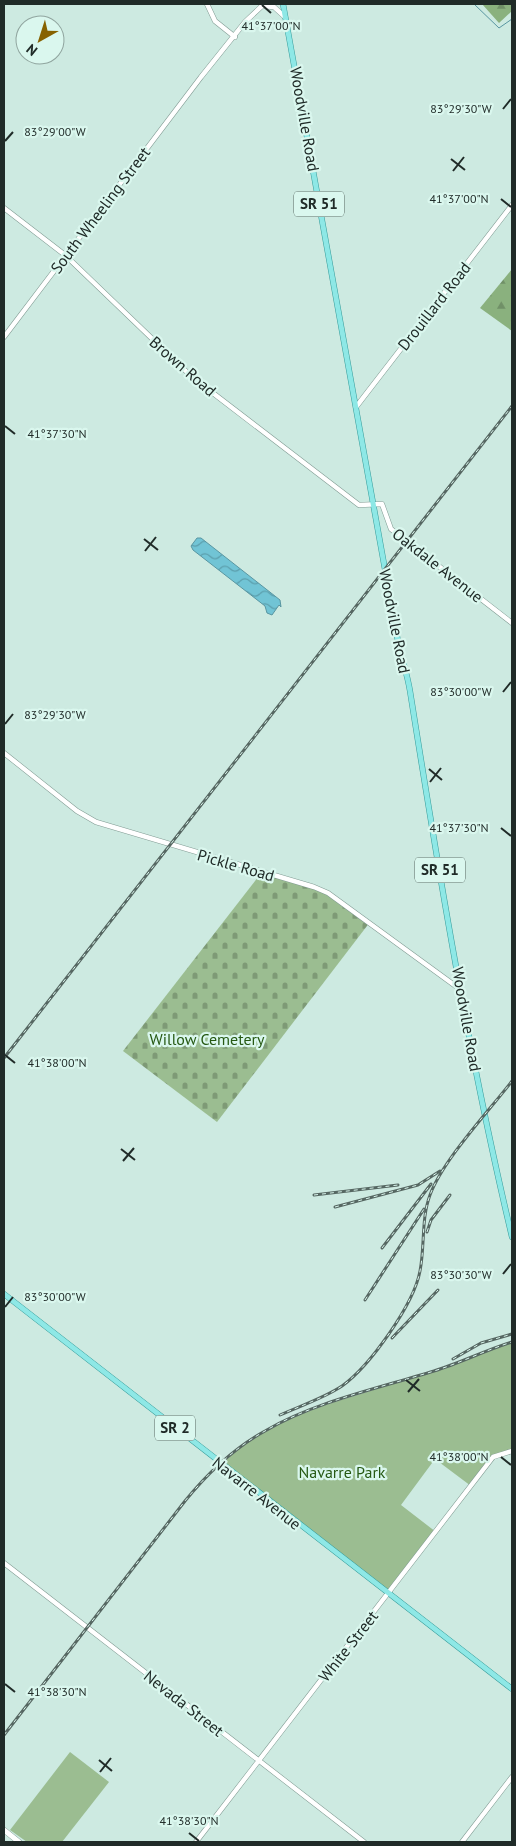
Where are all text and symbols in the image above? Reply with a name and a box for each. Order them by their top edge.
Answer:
north arrow [15,15,65,65]
text: 41°37'00"N [241,18,301,33]
text: N [23,40,41,60]
street label: Woodville Road [286,65,324,173]
text: 83°29'30"W [430,101,492,116]
text: 83°29'00"W [24,124,86,139]
street label: South Wheeling Street [46,142,154,277]
text: 41°37'00"N [429,191,489,206]
road number: SR 51 [294,192,344,216]
street label: Drouillard Road [393,258,475,354]
street label: Brown Road [146,332,220,400]
text: 41°37'30"N [27,426,87,441]
street label: Oakdale Avenue [389,523,487,607]
street label: Woodville Road [375,567,415,675]
text: 83°30'00"W [430,684,492,699]
text: 83°29'30"W [24,707,86,722]
text: 41°37'30"N [429,820,489,835]
street label: Pickle Road [195,844,277,886]
road number: SR 51 [415,858,465,882]
street label: Woodville Road [448,965,486,1073]
park label: Willow Cemetery [149,1029,265,1049]
text: 41°38'00"N [27,1055,87,1070]
text: 83°30'30"W [430,1267,492,1282]
text: 83°30'00"W [24,1289,86,1304]
road number: SR 2 [155,1416,195,1440]
text: 41°38'00"N [429,1449,489,1464]
street label: Navarre Avenue [209,1452,305,1534]
park label: Navarre Park [298,1462,386,1482]
street label: White Street [314,1606,382,1686]
street label: Nevada Street [140,1666,228,1741]
text: 41°38'30"N [27,1684,87,1699]
text: 41°38'30"N [159,1813,219,1828]

